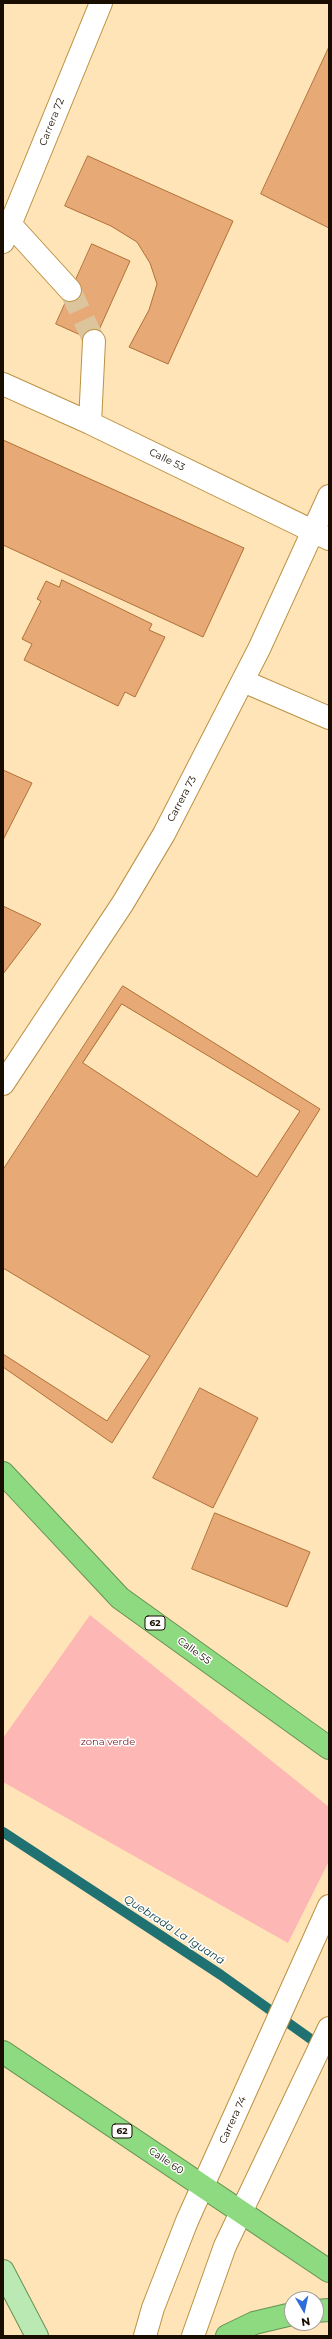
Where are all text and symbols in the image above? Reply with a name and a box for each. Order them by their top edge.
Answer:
street label: Carrera 72 [37,96,67,148]
street label: Calle 53 [147,446,187,474]
street label: Carrera 73 [165,774,199,824]
road number: 62 [145,1616,165,1630]
street label: Calle 55 [175,1635,213,1667]
park label: zona verde [81,1736,135,1748]
water label: Quebrada La Iguaná [121,1892,227,1968]
street label: Carrera 74 [217,2094,249,2146]
road number: 62 [112,2124,132,2138]
street label: Calle 60 [146,2145,186,2177]
north arrow [284,2291,324,2331]
text: N [300,2314,311,2329]

